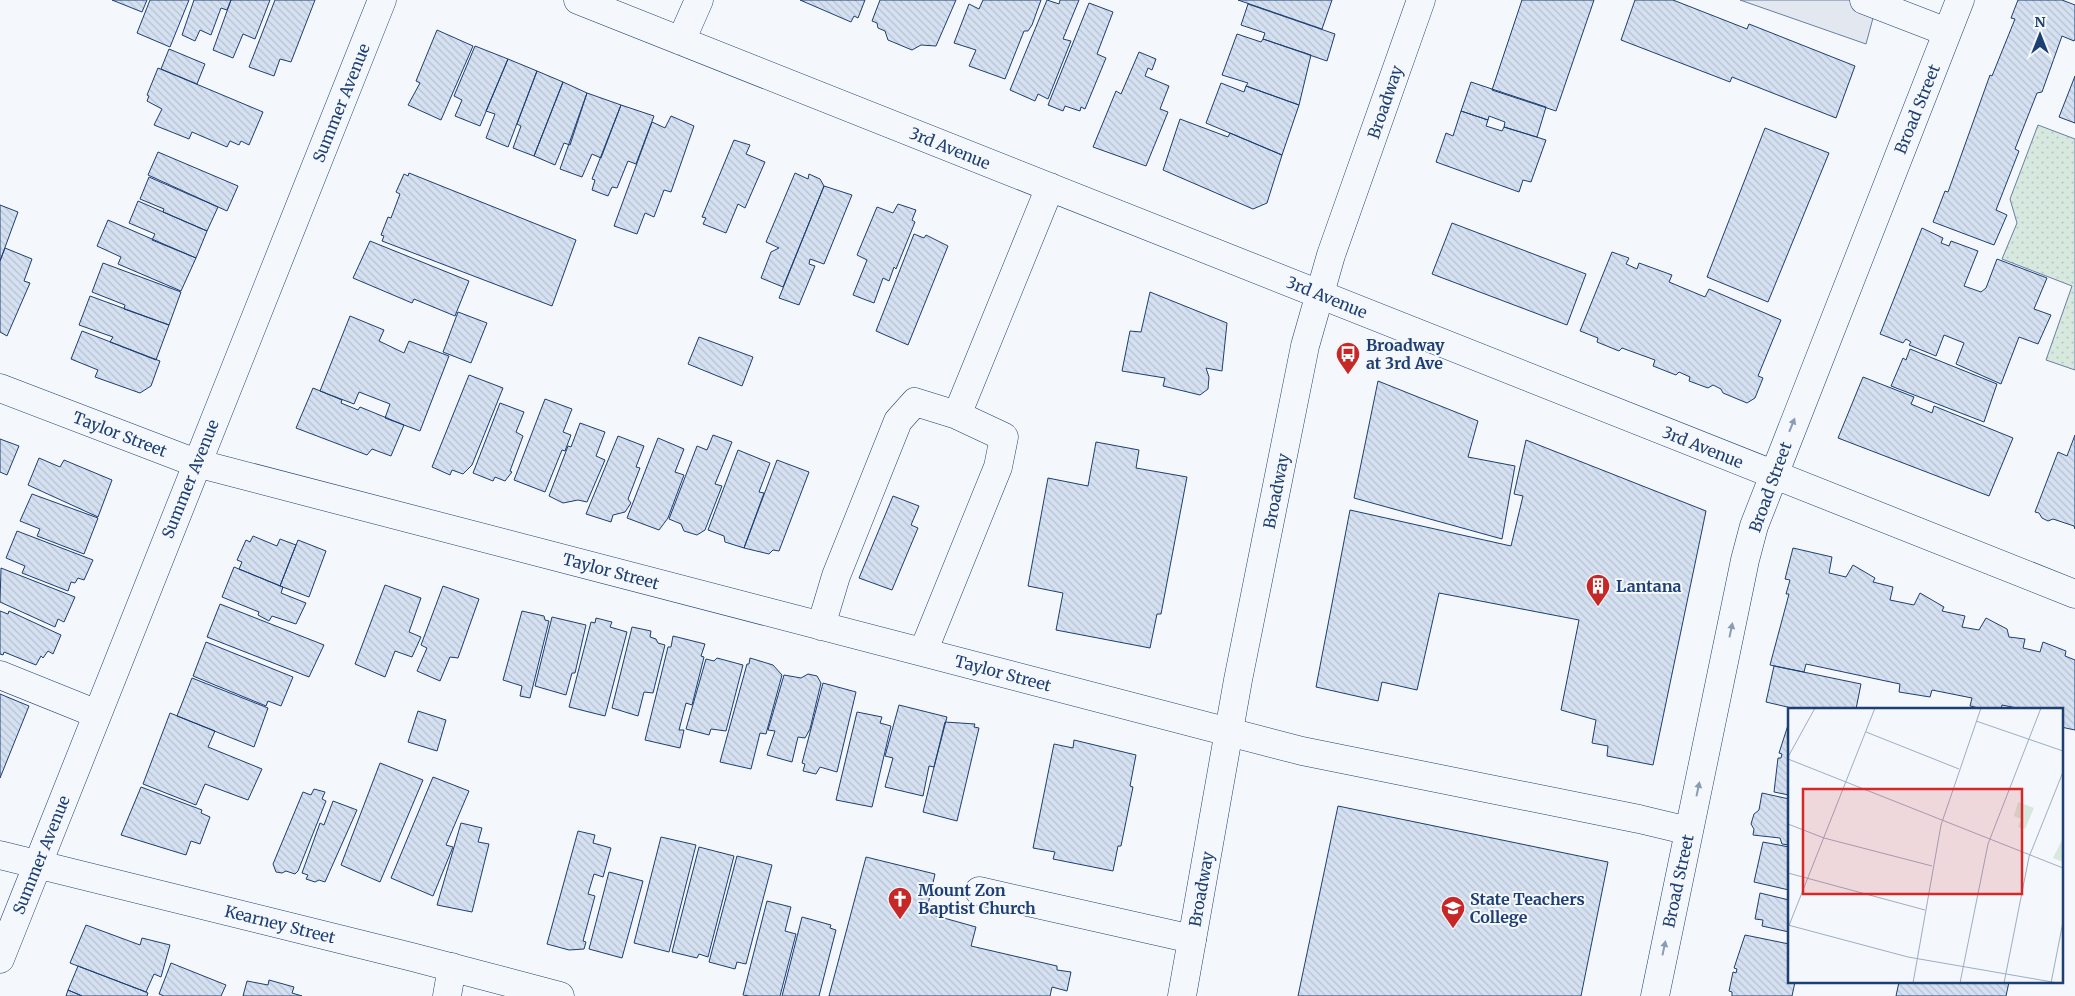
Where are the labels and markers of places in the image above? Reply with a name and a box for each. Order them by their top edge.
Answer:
place label: Broadway at 3rd Ave [1366,335,1445,373]
bus stop icon: Broadway at 3rd Ave [1335,341,1361,375]
building icon: Lantana [1585,573,1611,607]
place label: Lantana [1616,576,1681,596]
place label: Mount Zon Baptist Church [918,880,1036,918]
church icon: Mount Zon Baptist Church [887,886,913,920]
place label: State Teachers College [1470,889,1585,927]
school or university icon: State Teachers College [1440,895,1466,929]

